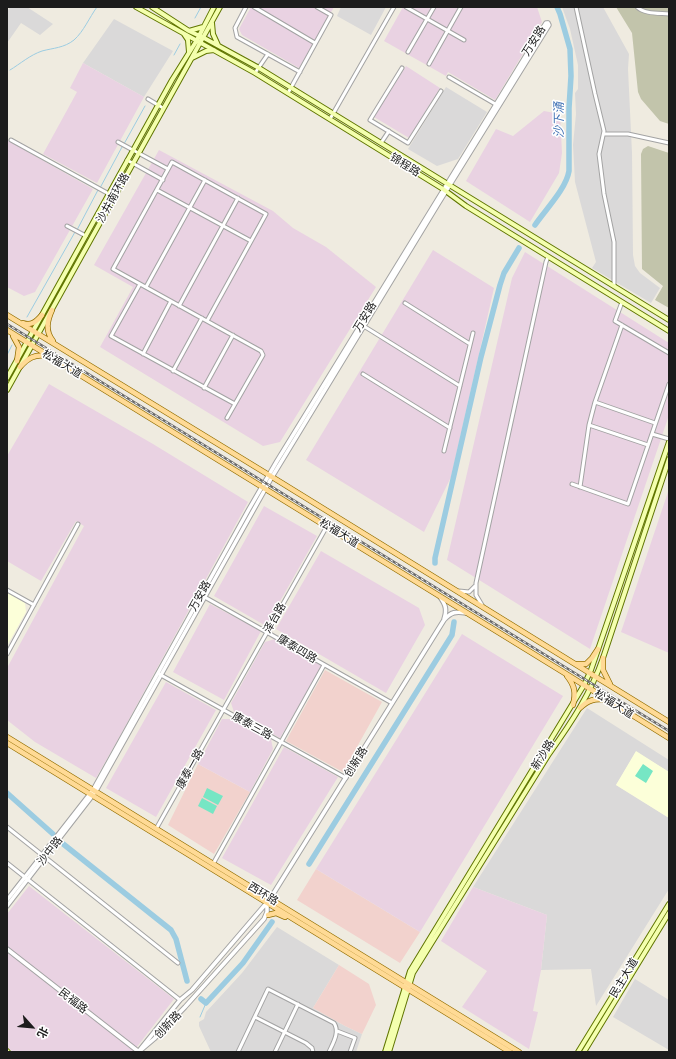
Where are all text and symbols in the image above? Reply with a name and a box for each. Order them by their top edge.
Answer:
street label: 万安路 [520,24,548,58]
water label: 沙下涌 [552,102,566,138]
street label: 锦程路 [388,151,422,179]
street label: 沙井南环路 [94,171,132,225]
street label: 万安路 [351,299,379,335]
street label: 松福大道 [40,347,84,381]
street label: 松福大道 [317,516,361,550]
street label: 万安路 [186,578,214,614]
street label: 泽台路 [261,600,289,636]
street label: 康泰四路 [275,632,319,666]
street label: 松福大道 [592,687,636,721]
street label: 康泰三路 [230,710,274,742]
street label: 新沙路 [529,737,557,773]
street label: 创新路 [342,745,370,779]
street label: 康泰一路 [174,747,206,791]
street label: 沙中路 [35,834,65,868]
street label: 西环路 [245,880,281,908]
street label: 民主大道 [607,956,641,1000]
street label: 民福路 [56,986,90,1016]
north arrow [12,1007,52,1047]
street label: 创新路 [152,1009,184,1041]
text: 北 [34,1024,51,1041]

